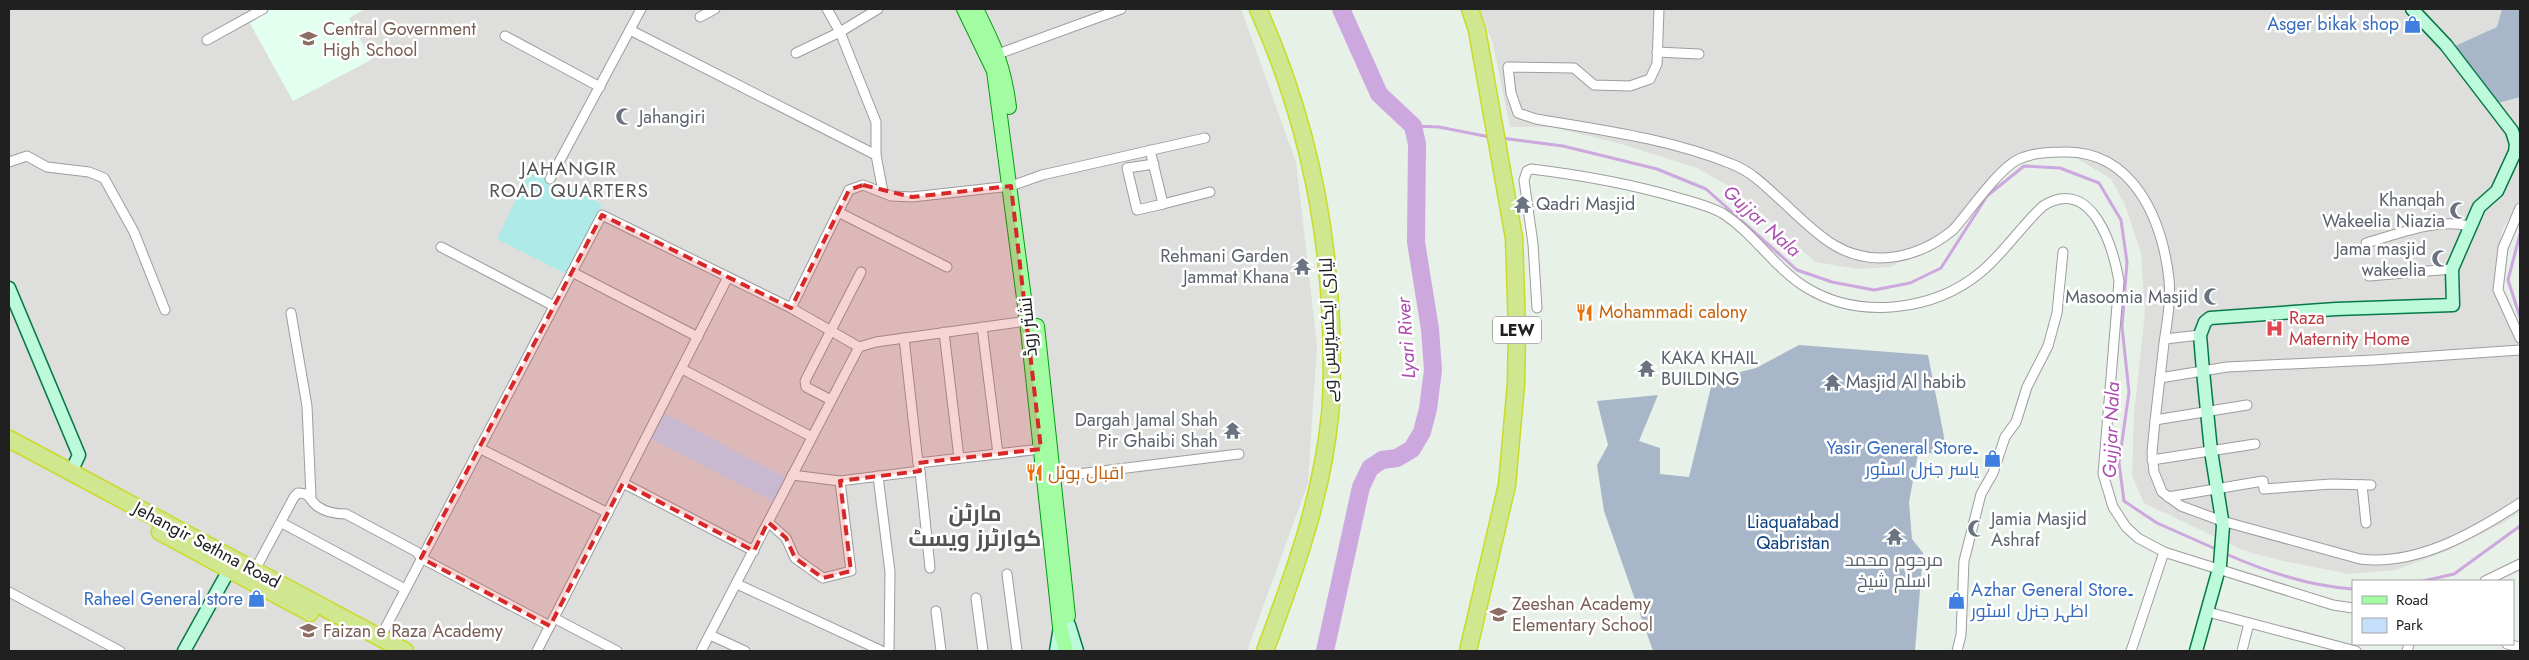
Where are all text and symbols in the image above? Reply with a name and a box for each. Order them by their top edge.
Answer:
place label: Asger bikak shop [2267,11,2399,37]
shop icon: Asger bikak shop [2403,14,2423,34]
place label: Central Government High School [323,16,477,63]
school or university icon: Central Government High School [299,29,319,49]
place label: Jahangiri [637,104,705,130]
mosque icon: Jahangiri [615,107,635,127]
district label: JAHANGIR ROAD QUARTERS [489,155,649,204]
water label: Gujjar Nala [1717,179,1807,264]
place label: Khanqah Wakeelia Niazia [2322,187,2445,234]
place label: Qadri Masjid [1536,191,1635,217]
temple icon: Qadri Masjid [1512,194,1532,214]
mosque icon: Khanqah Wakeelia Niazia [2449,200,2469,220]
place label: Jama masjid wakeelia [2334,236,2426,283]
place label: Rehmani Garden Jammat Khana [1160,243,1289,290]
mosque icon: Jama masjid wakeelia [2430,249,2450,269]
temple icon: Rehmani Garden Jammat Khana [1293,256,1313,276]
street label: لیاری ایکسپریس وے [1312,257,1344,403]
place label: Masoomia Masjid [2065,284,2198,310]
mosque icon: Masoomia Masjid [2202,287,2222,307]
water label: Lyari River [1390,295,1422,380]
street label: نشتر روڈ [1012,296,1044,358]
place label: Mohammadi calony [1599,299,1747,325]
restaurant icon: Mohammadi calony [1575,302,1595,322]
place label: Raza Maternity Home [2289,305,2410,352]
road number: LEW [1493,316,1541,344]
hospital icon: Raza Maternity Home [2265,318,2285,338]
place label: KAKA KHAIL BUILDING [1661,345,1758,392]
temple icon: KAKA KHAIL BUILDING [1637,358,1657,378]
place label: Masjid Al habib [1846,369,1966,395]
temple icon: Masjid Al habib [1822,372,1842,392]
water label: Gujjar Nala [2096,381,2126,479]
place label: Dargah Jamal Shah Pir Ghaibi Shah [1075,407,1218,454]
temple icon: Dargah Jamal Shah Pir Ghaibi Shah [1222,420,1242,440]
place label: Yasir General Store۔ یاسر جنرل اسٹور [1826,435,1979,482]
shop icon: Yasir General Store۔ یاسر جنرل اسٹور [1983,448,2003,468]
place label: اقبال ہوٹل [1048,460,1124,486]
restaurant icon: اقبال ہوٹل [1024,463,1044,483]
street label: Jehangir Sethna Road [127,494,285,595]
district label: مارٹن کوارٹرز ویسٹ [909,497,1041,554]
place label: Jamia Masjid Ashraf [1989,506,2087,553]
park label: Liaquatabad Qabristan [1747,509,1839,556]
mosque icon: Jamia Masjid Ashraf [1967,519,1987,539]
temple icon: مرحوم محمد اسلم شیخ [1884,527,1904,547]
place label: مرحوم محمد اسلم شیخ [1845,547,1943,594]
place label: Azhar General Store۔ اظہر جنرل اسٹور [1970,577,2134,624]
legend [2352,580,2514,645]
place label: Raheel General store [84,586,243,612]
shop icon: Raheel General store [247,589,267,609]
text: Road [2396,589,2428,611]
shop icon: Azhar General Store۔ اظہر جنرل اسٹور [1947,590,1967,610]
place label: Zeeshan Academy Elementary School [1512,591,1653,638]
school or university icon: Zeeshan Academy Elementary School [1488,604,1508,624]
text: Park [2396,614,2423,636]
place label: Faizan e Raza Academy [323,618,503,644]
school or university icon: Faizan e Raza Academy [299,621,319,641]

